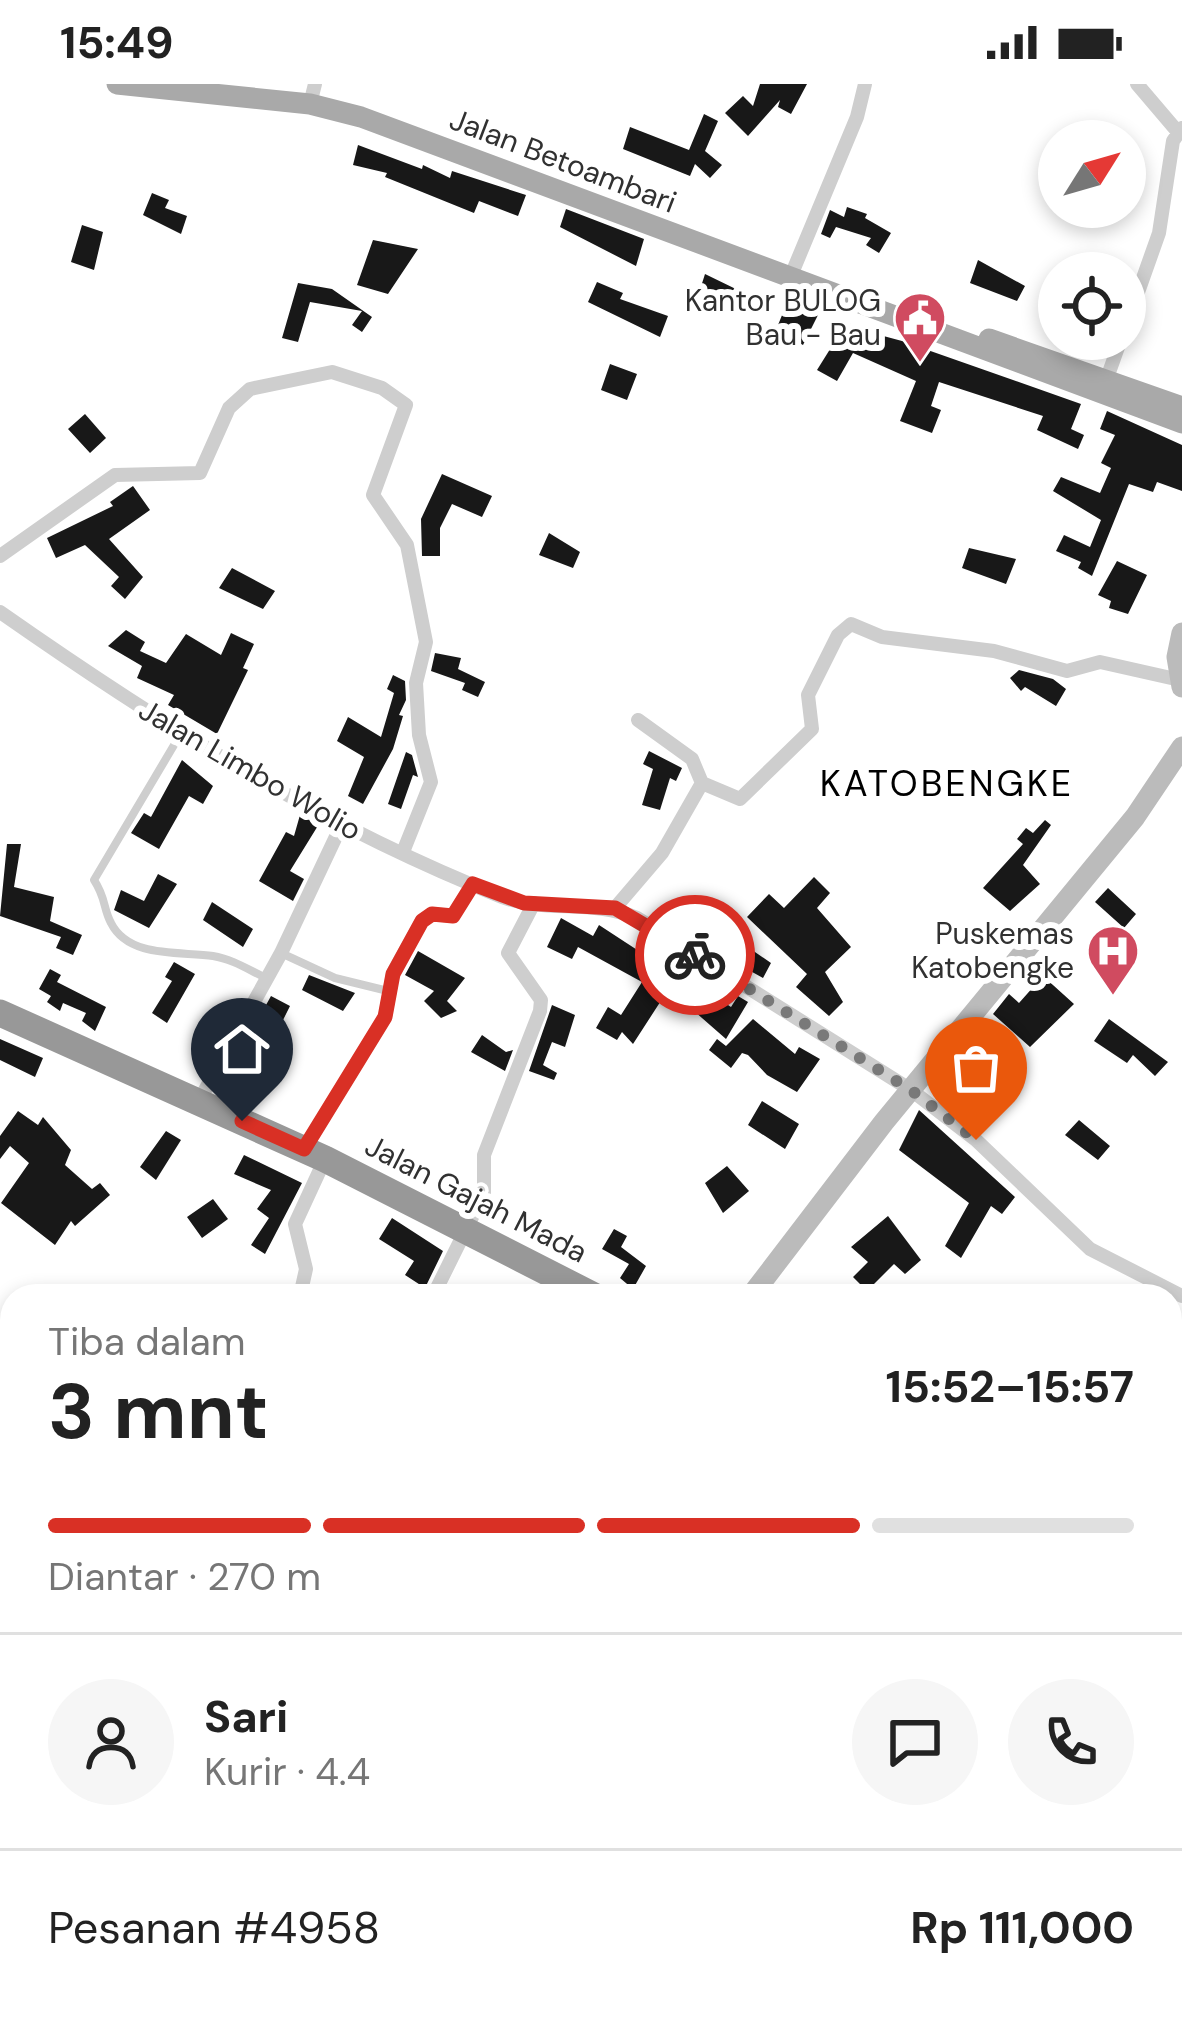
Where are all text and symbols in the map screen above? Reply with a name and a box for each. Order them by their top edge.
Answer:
text: 15:49 [60,13,174,72]
street label: Jalan Betoambari [444,99,682,222]
north arrow [1038,120,1146,228]
map controls [1038,120,1146,360]
button: locate [1038,252,1146,360]
place label: Kantor BULOG Bau - Bau [685,281,881,354]
public building icon: Kantor BULOG Bau - Bau [892,290,948,364]
street label: Jalan Limbo Wolio [132,690,369,849]
district label: KATOBENGKE [820,760,1074,807]
courier [635,895,755,1015]
place label: Puskemas Katobengke [911,914,1074,987]
icon: bike [662,922,728,988]
hospital icon: Puskemas Katobengke [1085,923,1141,997]
pin [191,998,293,1121]
icon: home [209,1016,275,1082]
pin [925,1017,1027,1140]
icon: bag [943,1035,1009,1101]
street label: Jalan Gajah Mada [359,1126,594,1271]
text: Tiba dalam [48,1316,246,1367]
text: 15:52–15:57 [886,1357,1134,1416]
text: 3 mnt [48,1361,269,1462]
text: Diantar · 270 m [48,1551,321,1602]
button: person [48,1679,174,1805]
button: chat [852,1679,978,1805]
button: phone [1008,1679,1134,1805]
text: Sari [204,1687,288,1746]
text: Kurir · 4.4 [204,1746,370,1797]
text: Pesanan #4958 [48,1898,380,1957]
text: Rp 111,000 [910,1898,1134,1957]

